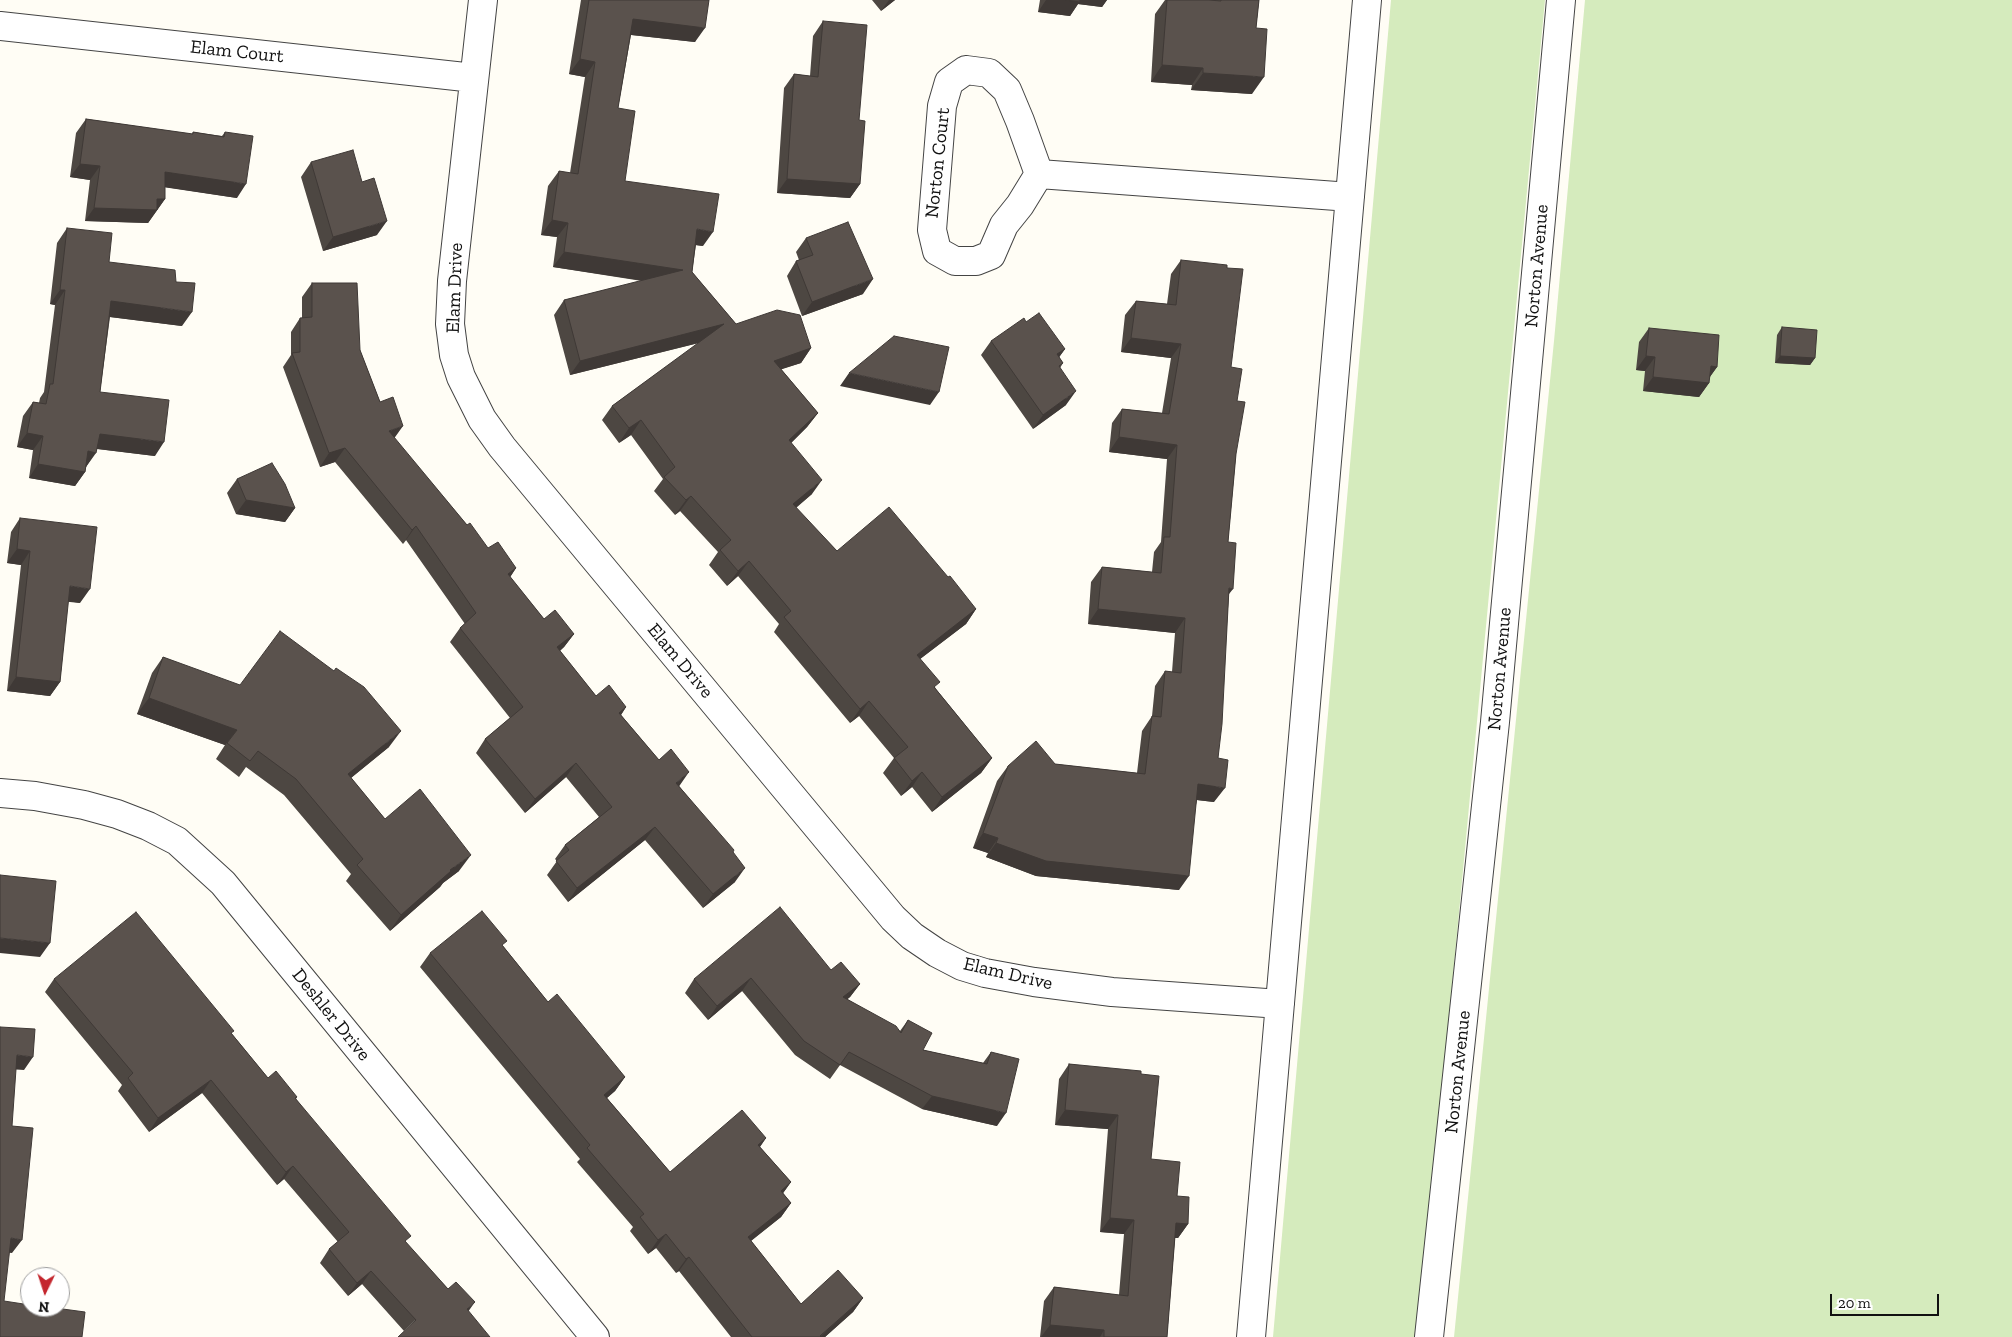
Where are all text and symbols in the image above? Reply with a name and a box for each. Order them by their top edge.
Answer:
street label: Elam Court [189,36,285,68]
street label: Norton Court [921,107,955,219]
street label: Norton Avenue [1520,203,1554,329]
street label: Elam Drive [442,242,468,334]
street label: Norton Avenue [1483,606,1517,732]
street label: Elam Drive [642,619,718,703]
street label: Elam Drive [961,953,1055,995]
street label: Deshler Drive [287,964,375,1066]
street label: Norton Avenue [1440,1009,1476,1135]
north arrow [20,1267,70,1317]
scale bar [1832,1284,1941,1316]
text: 20 m [1838,1294,1871,1312]
text: N [38,1298,50,1315]

